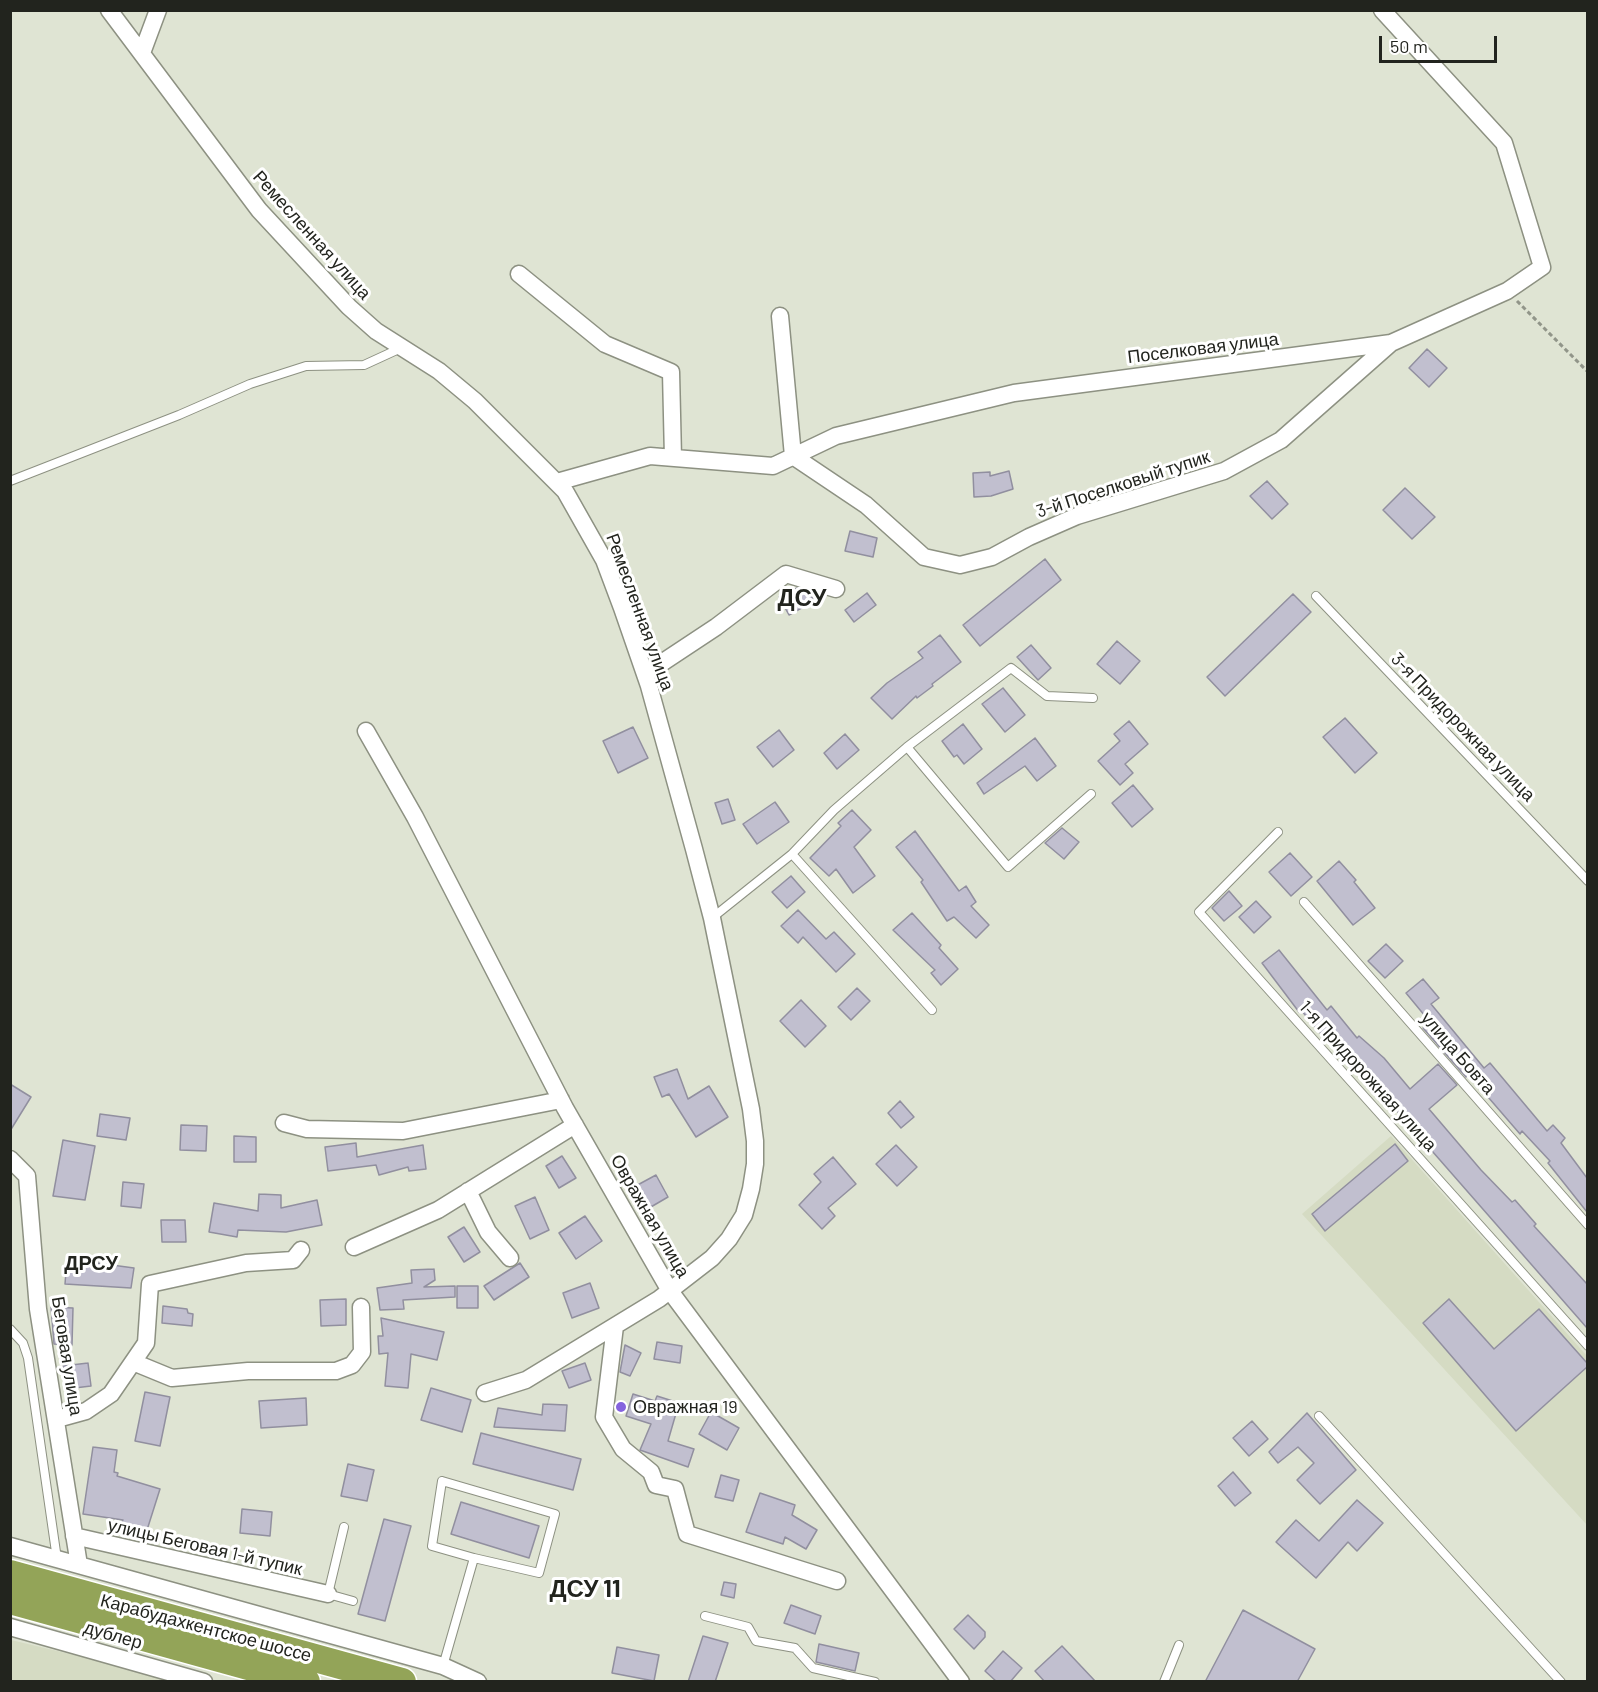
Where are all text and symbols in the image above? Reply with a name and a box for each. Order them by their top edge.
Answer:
scale bar [1382,24,1500,62]
text: 50 m [1390,35,1428,57]
street label: Ремесленная улица [248,166,376,304]
street label: Поселковая улица [1126,328,1280,368]
street label: 3-й Поселковый тупик [1033,446,1213,522]
street label: Ремесленная улица [601,530,679,694]
district label: ДСУ [777,584,827,612]
street label: 3-я Придорожная улица [1387,648,1539,806]
street label: 1-я Придорожная улица [1295,996,1441,1156]
street label: улица Бовта [1416,1007,1500,1099]
street label: Овражная улица [606,1151,694,1281]
district label: ДРСУ [64,1251,118,1275]
street label: Беговая улица [47,1295,87,1417]
place label: Овражная 19 [633,1396,738,1418]
marker: Овражная 19 [614,1400,628,1414]
street label: улицы Беговая 1-й тупик [106,1514,304,1580]
district label: ДСУ 11 [549,1575,621,1603]
street label: Карабудахкентское шоссе [98,1589,314,1667]
street label: дублер [81,1616,145,1654]

